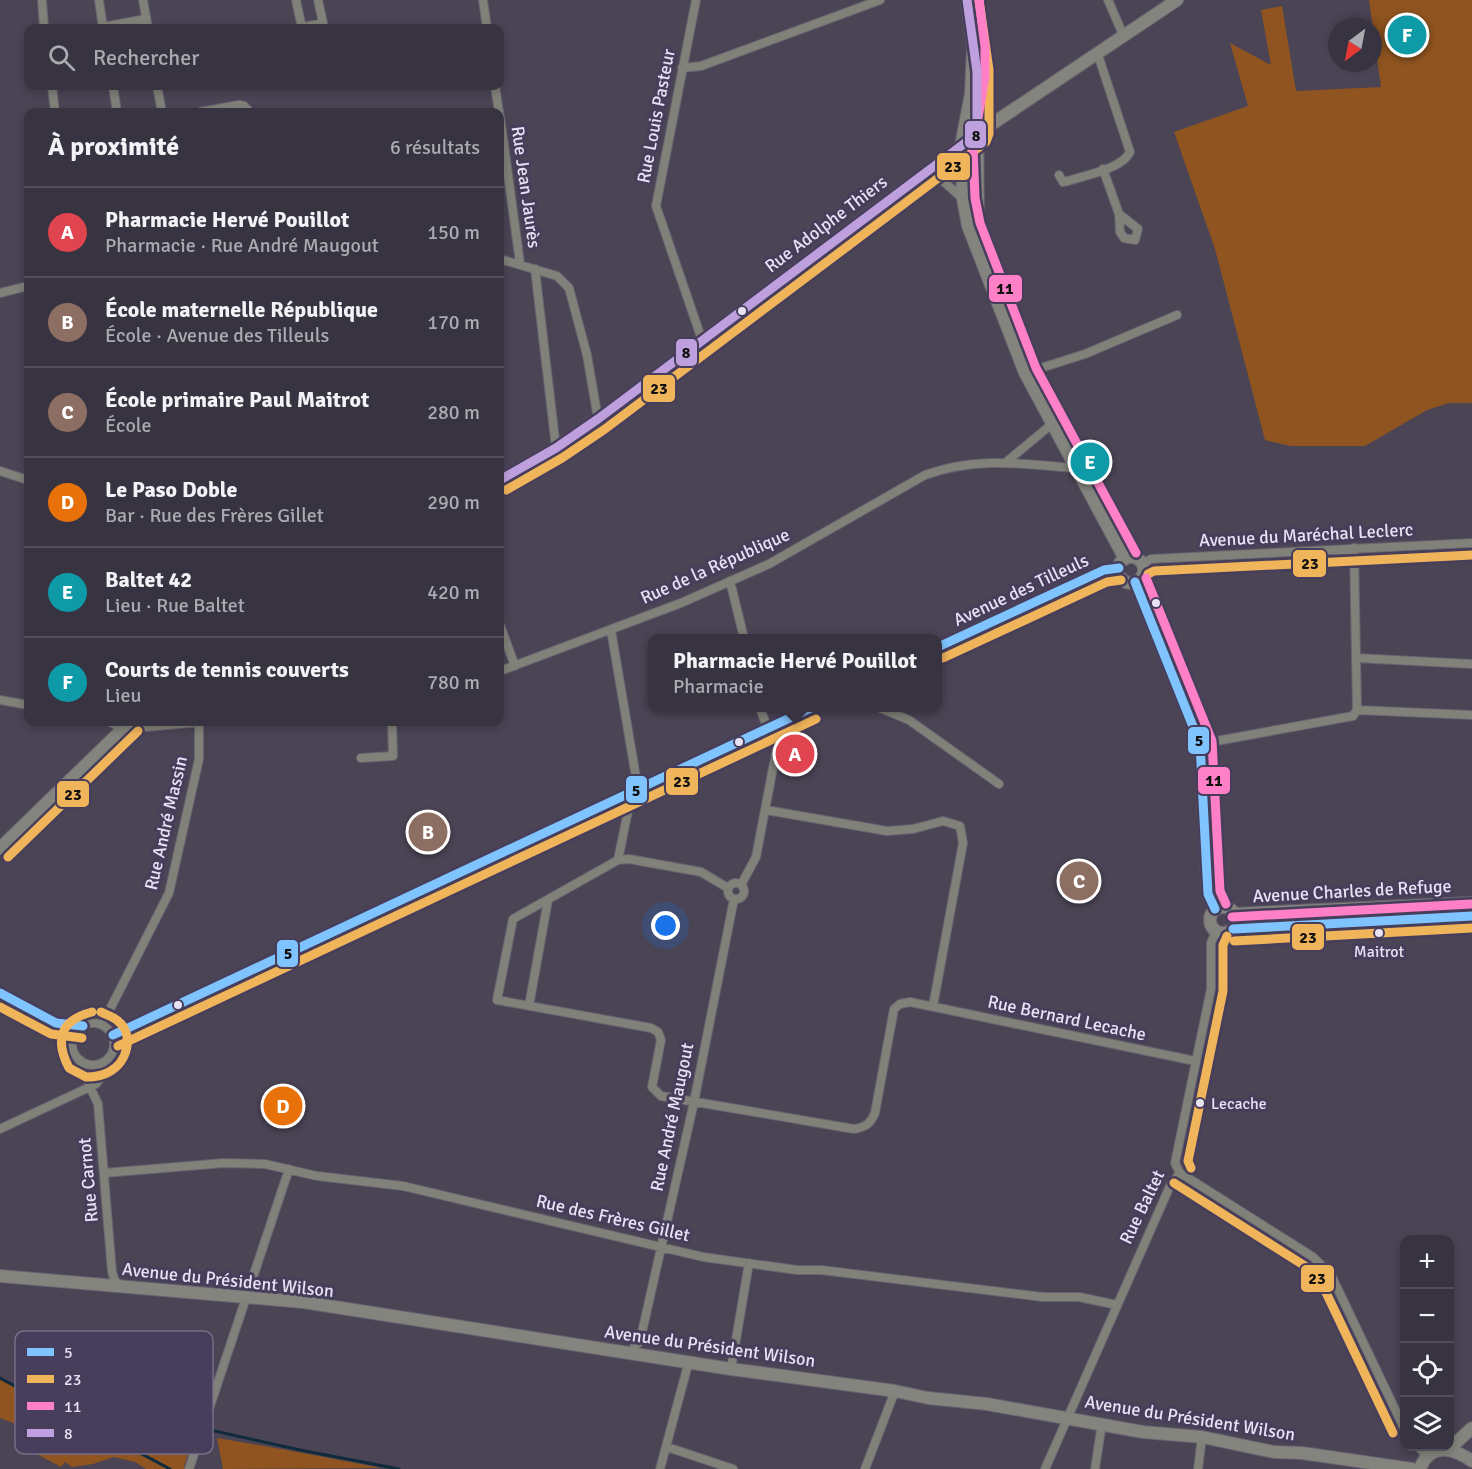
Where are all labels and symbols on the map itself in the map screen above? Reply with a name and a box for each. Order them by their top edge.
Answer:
pin: F [1388,12,1426,57]
north arrow [1328,18,1382,72]
street label: Rue Louis Pasteur [632,47,680,185]
line badge: 8 [964,120,987,149]
street label: Rue Jean Jaurès [507,125,545,250]
text: 8 [972,126,981,146]
line badge: 23 [936,152,971,181]
text: 23 [944,157,962,177]
street label: Rue Adolphe Thiers [760,171,892,277]
line badge: 11 [988,274,1023,303]
text: 11 [996,279,1014,299]
unlabelled marker [736,305,748,317]
line badge: 8 [675,338,698,367]
text: 8 [682,343,691,363]
line badge: 23 [642,374,676,403]
text: 23 [650,379,668,399]
pin: E [1070,440,1110,484]
street label: Avenue du Maréchal Leclerc [1198,518,1414,552]
street label: Rue de la République [637,523,793,609]
street label: Avenue des Tilleuls [950,549,1092,631]
line badge: 23 [1292,549,1327,578]
text: 23 [1301,554,1319,574]
unlabelled marker [1150,597,1162,609]
line badge: 5 [1187,726,1210,755]
text: 5 [1195,731,1203,751]
pin: A [776,732,814,777]
unlabelled marker [733,736,745,748]
street label: Rue André Massin [140,754,192,892]
line badge: 11 [1197,766,1231,795]
line badge: 23 [665,767,699,796]
text: 11 [1205,771,1223,791]
text: 23 [673,772,691,792]
line badge: 5 [625,775,648,804]
line badge: 23 [56,780,90,808]
text: 5 [632,781,640,801]
text: 23 [64,785,82,805]
pin: B [408,810,448,854]
pin: C [1060,858,1098,904]
street label: Avenue Charles de Refuge [1252,875,1452,907]
your location [651,911,680,940]
line badge: 23 [1291,923,1325,951]
marker: Maitrot [1373,927,1385,939]
text: 23 [1299,928,1317,948]
line badge: 5 [276,939,299,968]
place label: Maitrot [1354,942,1405,962]
text: 5 [284,944,292,964]
street label: Rue Bernard Lecache [986,990,1148,1046]
unlabelled marker [172,999,184,1011]
street label: Rue André Maugout [646,1041,698,1193]
pin: D [264,1084,302,1128]
place label: Lecache [1211,1094,1267,1114]
marker: Lecache [1194,1097,1206,1109]
street label: Rue Carnot [73,1137,103,1223]
street label: Rue Baltet [1115,1166,1169,1248]
street label: Rue des Frères Gillet [534,1190,692,1246]
street label: Avenue du Président Wilson [121,1258,335,1302]
line badge: 23 [1300,1264,1335,1293]
text: 23 [1308,1269,1326,1289]
street label: Avenue du Président Wilson [603,1320,817,1372]
legend [15,1331,213,1454]
text: 5 [64,1343,73,1363]
text: 23 [64,1370,81,1390]
street label: Avenue du Président Wilson [1083,1390,1297,1446]
text: 11 [64,1397,81,1417]
text: 8 [64,1424,73,1444]

